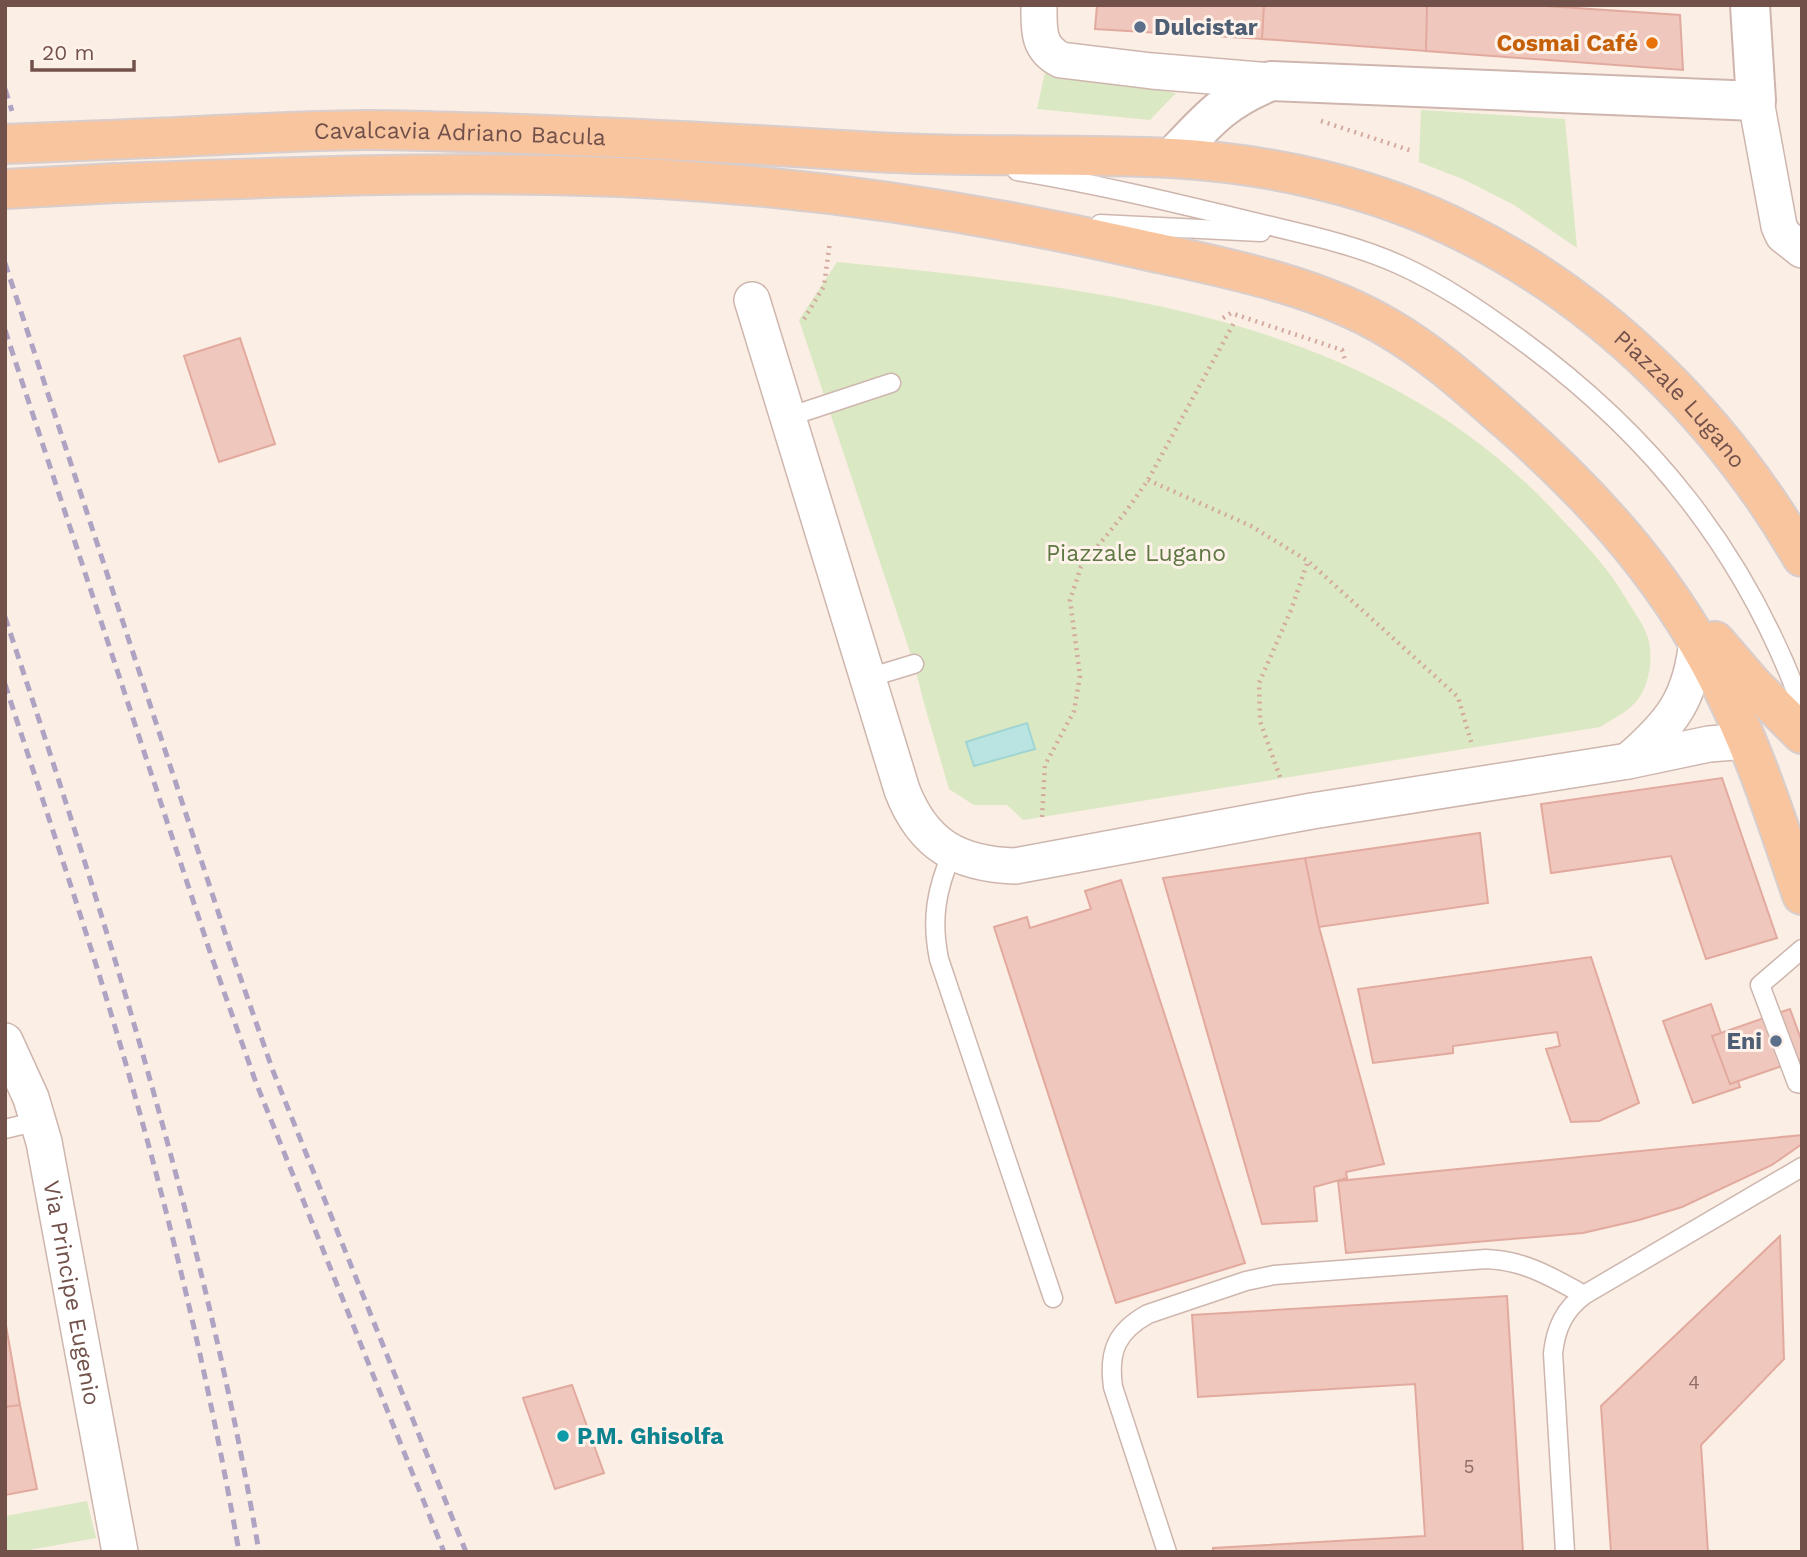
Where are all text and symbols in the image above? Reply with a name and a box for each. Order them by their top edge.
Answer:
place label: Dulcistar [1154,14,1258,41]
marker: Dulcistar [1132,19,1148,35]
scale bar [32,28,133,72]
place label: Cosmai Café [1496,30,1638,57]
marker: Cosmai Café [1644,35,1660,51]
text: 20 m [42,40,94,65]
street label: Cavalcavia Adriano Bacula [313,117,606,151]
street label: Piazzale Lugano [1608,324,1751,474]
park label: Piazzale Lugano [1046,540,1226,567]
place label: Eni [1727,1028,1762,1055]
marker: Eni [1768,1033,1784,1049]
street label: Via Principe Eugenio [37,1178,106,1408]
house number: 4 [1688,1371,1700,1394]
place label: P.M. Ghisolfa [577,1423,724,1450]
marker: P.M. Ghisolfa [555,1428,571,1444]
house number: 5 [1463,1455,1475,1478]

